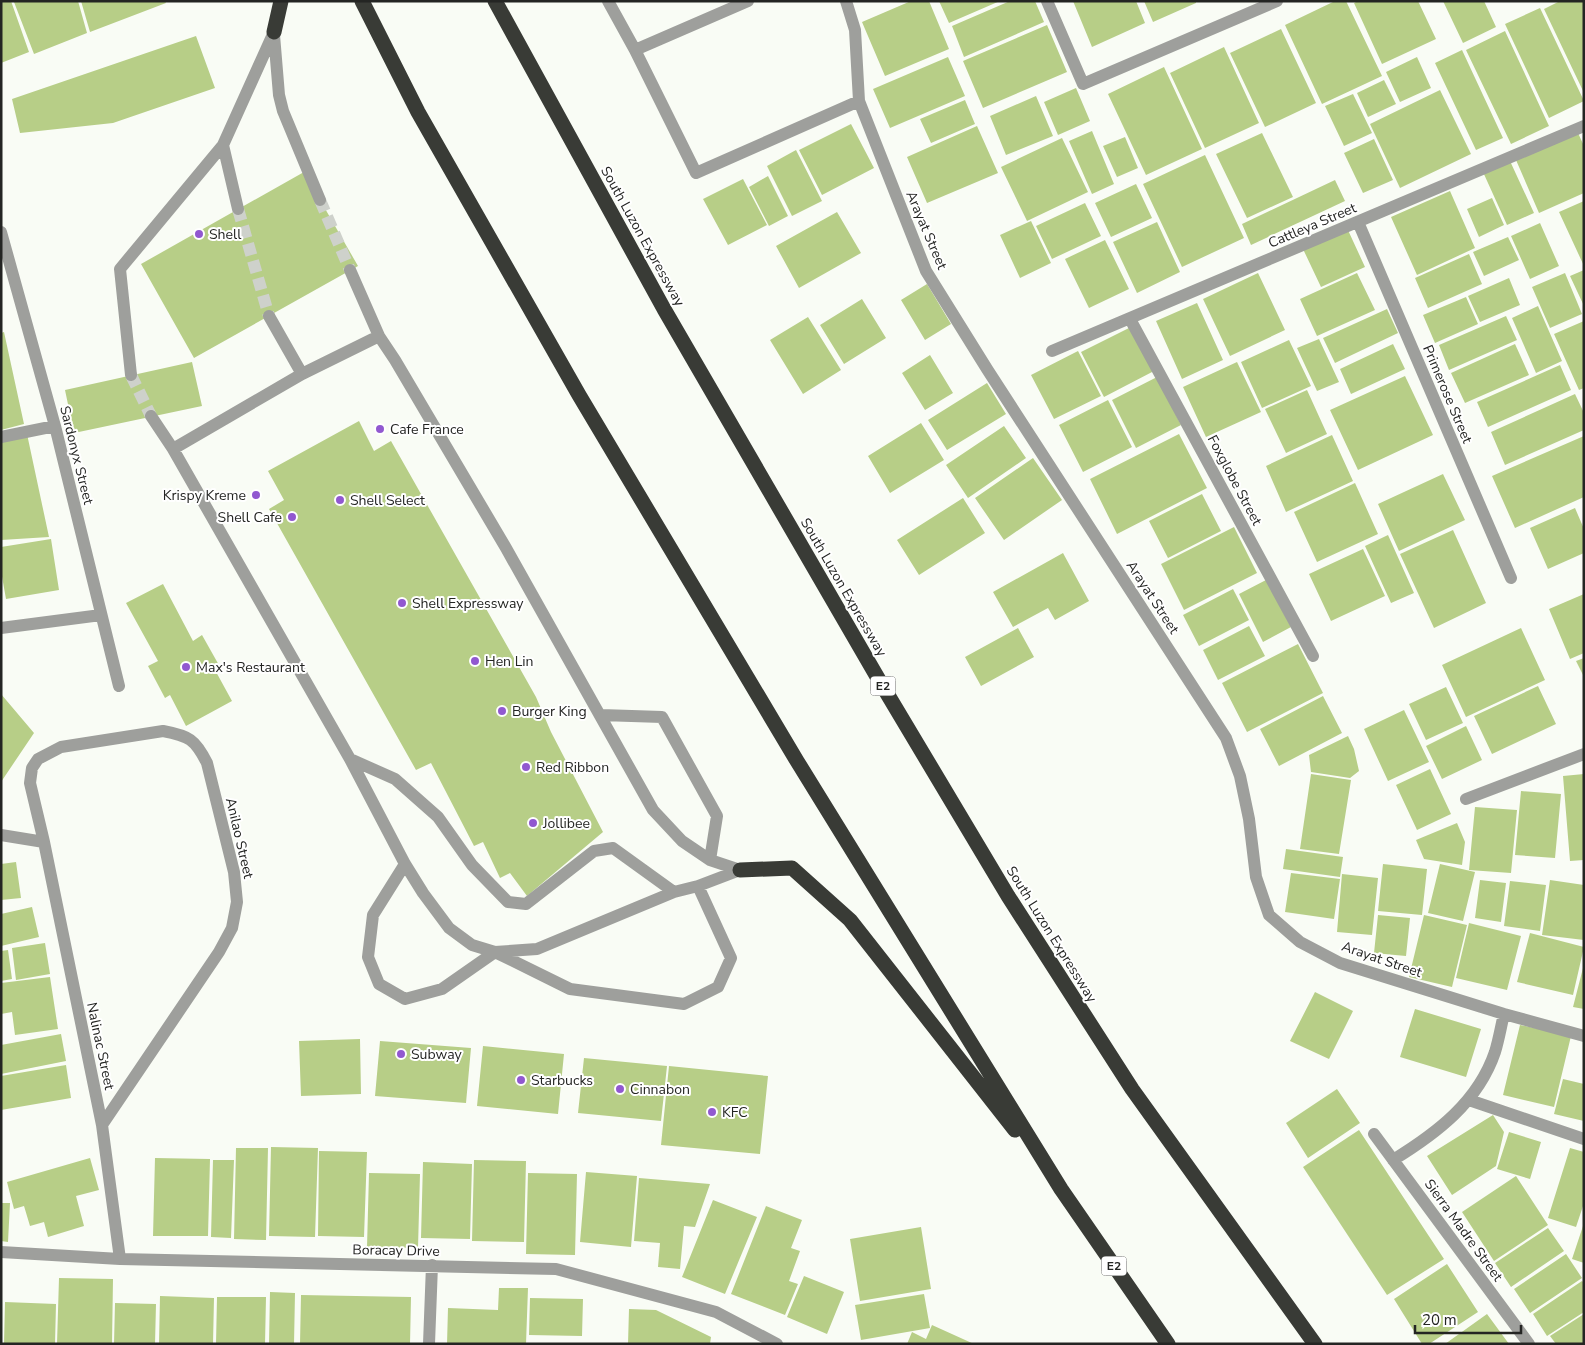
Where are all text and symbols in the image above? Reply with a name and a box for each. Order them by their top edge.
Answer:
street label: South Luzon Expressway [596,163,689,310]
street label: Arayat Street [901,188,952,273]
street label: Cattleya Street [1265,198,1359,253]
place label: Shell [209,225,242,244]
marker: Shell [193,228,205,240]
street label: Primerose Street [1418,342,1477,446]
street label: Sardonyx Street [55,404,98,507]
place label: Cafe France [390,420,464,439]
marker: Cafe France [374,423,386,435]
street label: Foxglobe Street [1203,432,1266,529]
place label: Krispy Kreme [163,486,246,505]
marker: Krispy Kreme [250,489,262,501]
place label: Shell Select [350,491,425,510]
marker: Shell Select [334,494,346,506]
place label: Shell Cafe [218,508,282,527]
marker: Shell Cafe [286,511,298,523]
street label: South Luzon Expressway [796,514,892,661]
street label: Arayat Street [1122,557,1183,638]
place label: Shell Expressway [412,594,524,613]
marker: Shell Expressway [396,597,408,609]
place label: Hen Lin [485,652,533,671]
marker: Hen Lin [469,655,481,667]
place label: Max's Restaurant [196,658,305,677]
marker: Max's Restaurant [180,661,192,673]
road number: E2 [870,676,896,696]
place label: Burger King [512,702,587,721]
marker: Burger King [496,705,508,717]
place label: Red Ribbon [536,758,609,777]
marker: Red Ribbon [520,761,532,773]
street label: Anilao Street [221,796,258,881]
place label: Jollibee [542,814,590,833]
marker: Jollibee [527,817,539,829]
street label: South Luzon Expressway [1002,863,1102,1007]
street label: Arayat Street [1339,937,1425,982]
street label: Nalinac Street [82,1001,119,1092]
place label: Subway [411,1045,463,1064]
marker: Subway [395,1048,407,1060]
place label: Starbucks [531,1071,593,1090]
marker: Starbucks [515,1074,527,1086]
place label: Cinnabon [630,1080,690,1099]
marker: Cinnabon [614,1083,626,1095]
place label: KFC [722,1103,748,1122]
marker: KFC [706,1106,718,1118]
street label: Sierra Madre Street [1420,1175,1507,1285]
street label: Boracay Drive [352,1240,440,1261]
road number: E2 [1102,1256,1126,1276]
scale bar [1415,1302,1521,1334]
text: 20 m [1422,1310,1457,1330]

